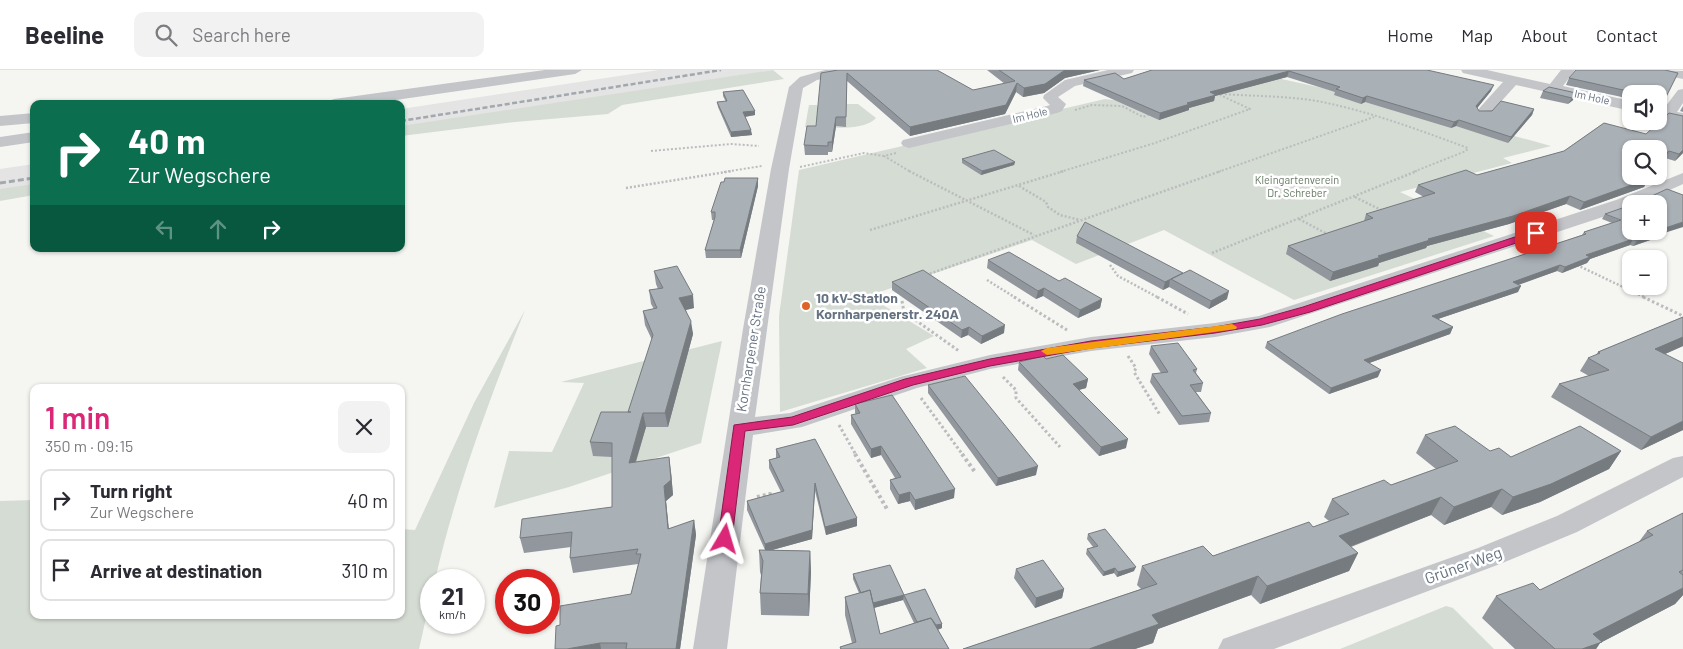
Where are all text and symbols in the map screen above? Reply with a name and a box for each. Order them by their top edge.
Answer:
search box [134,12,484,57]
text: Beeline [25,20,104,49]
icon: search [152,21,180,49]
text: Search here [192,23,291,46]
text: Home [1387,24,1433,46]
text: Map [1461,24,1493,46]
text: About [1521,24,1568,46]
text: Contact [1596,24,1658,46]
map controls [1622,85,1667,295]
button: sound [1622,85,1667,130]
street label: Im Hole [1573,86,1611,107]
street label: Im Hole [1011,104,1049,125]
text: 40 m [128,119,205,161]
icon: right [45,120,110,185]
button: search [1622,140,1667,185]
text: Zur Wegschere [128,161,271,187]
park label: Kleingartenverein Dr. Schreber [1255,173,1339,199]
button: + [1622,195,1667,240]
pin [1515,212,1557,254]
icon: left [151,215,179,243]
icon: ahead [204,215,232,243]
icon: right [257,215,285,243]
icon: arrive [1522,219,1550,247]
button: − [1622,250,1667,295]
street label: Kornharpener Straße [732,285,769,413]
place label: 10 kV-Station Kornharpenerstr. 240A [816,289,960,322]
marker: 10 kV-Station Kornharpenerstr. 240A [800,300,812,312]
text: 1 min [45,399,110,435]
button: close [338,401,390,453]
text: 350 m · 09:15 [45,436,133,455]
text: Turn right [90,479,172,502]
icon: right [47,486,75,514]
text: 40 m [347,489,388,512]
text: Zur Wegschere [90,502,194,521]
position arrow [698,512,750,564]
street label: Grüner Weg [1422,542,1504,587]
icon: arrive [47,556,75,584]
text: Arrive at destination [90,559,262,582]
text: 310 m [341,559,388,582]
speed limit sign: 30 [495,569,560,634]
text: 21 [441,580,464,610]
text: km/h [439,607,466,621]

